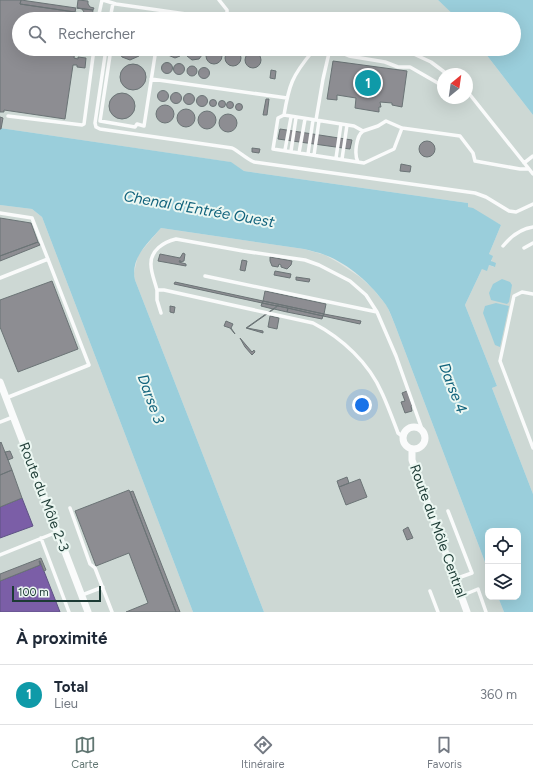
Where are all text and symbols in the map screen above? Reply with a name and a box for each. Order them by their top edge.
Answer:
search box [12,12,521,56]
icon: search [26,23,48,45]
text: Rechercher [58,25,135,43]
pin: 1 [355,68,381,98]
north arrow [437,68,473,104]
water label: Chenal d'Entrée Ouest [122,187,276,231]
water label: Darse 4 [435,360,471,416]
water label: Darse 3 [134,372,169,427]
your location [352,395,372,415]
street label: Route du Môle 2-3 [15,440,73,554]
street label: Route du Môle Central [406,462,470,600]
map controls [485,528,521,600]
button: locate [485,528,521,564]
button: layers [485,564,521,600]
scale bar [12,584,101,603]
text: 100 m [18,586,49,599]
text: À proximité [16,628,107,648]
text: Total [54,678,88,696]
text: 1 [26,687,32,702]
text: 360 m [480,687,517,702]
text: Lieu [54,696,78,711]
tab: Carte [71,734,99,771]
tab: Itinéraire [241,734,285,771]
tab: Favoris [427,734,462,771]

